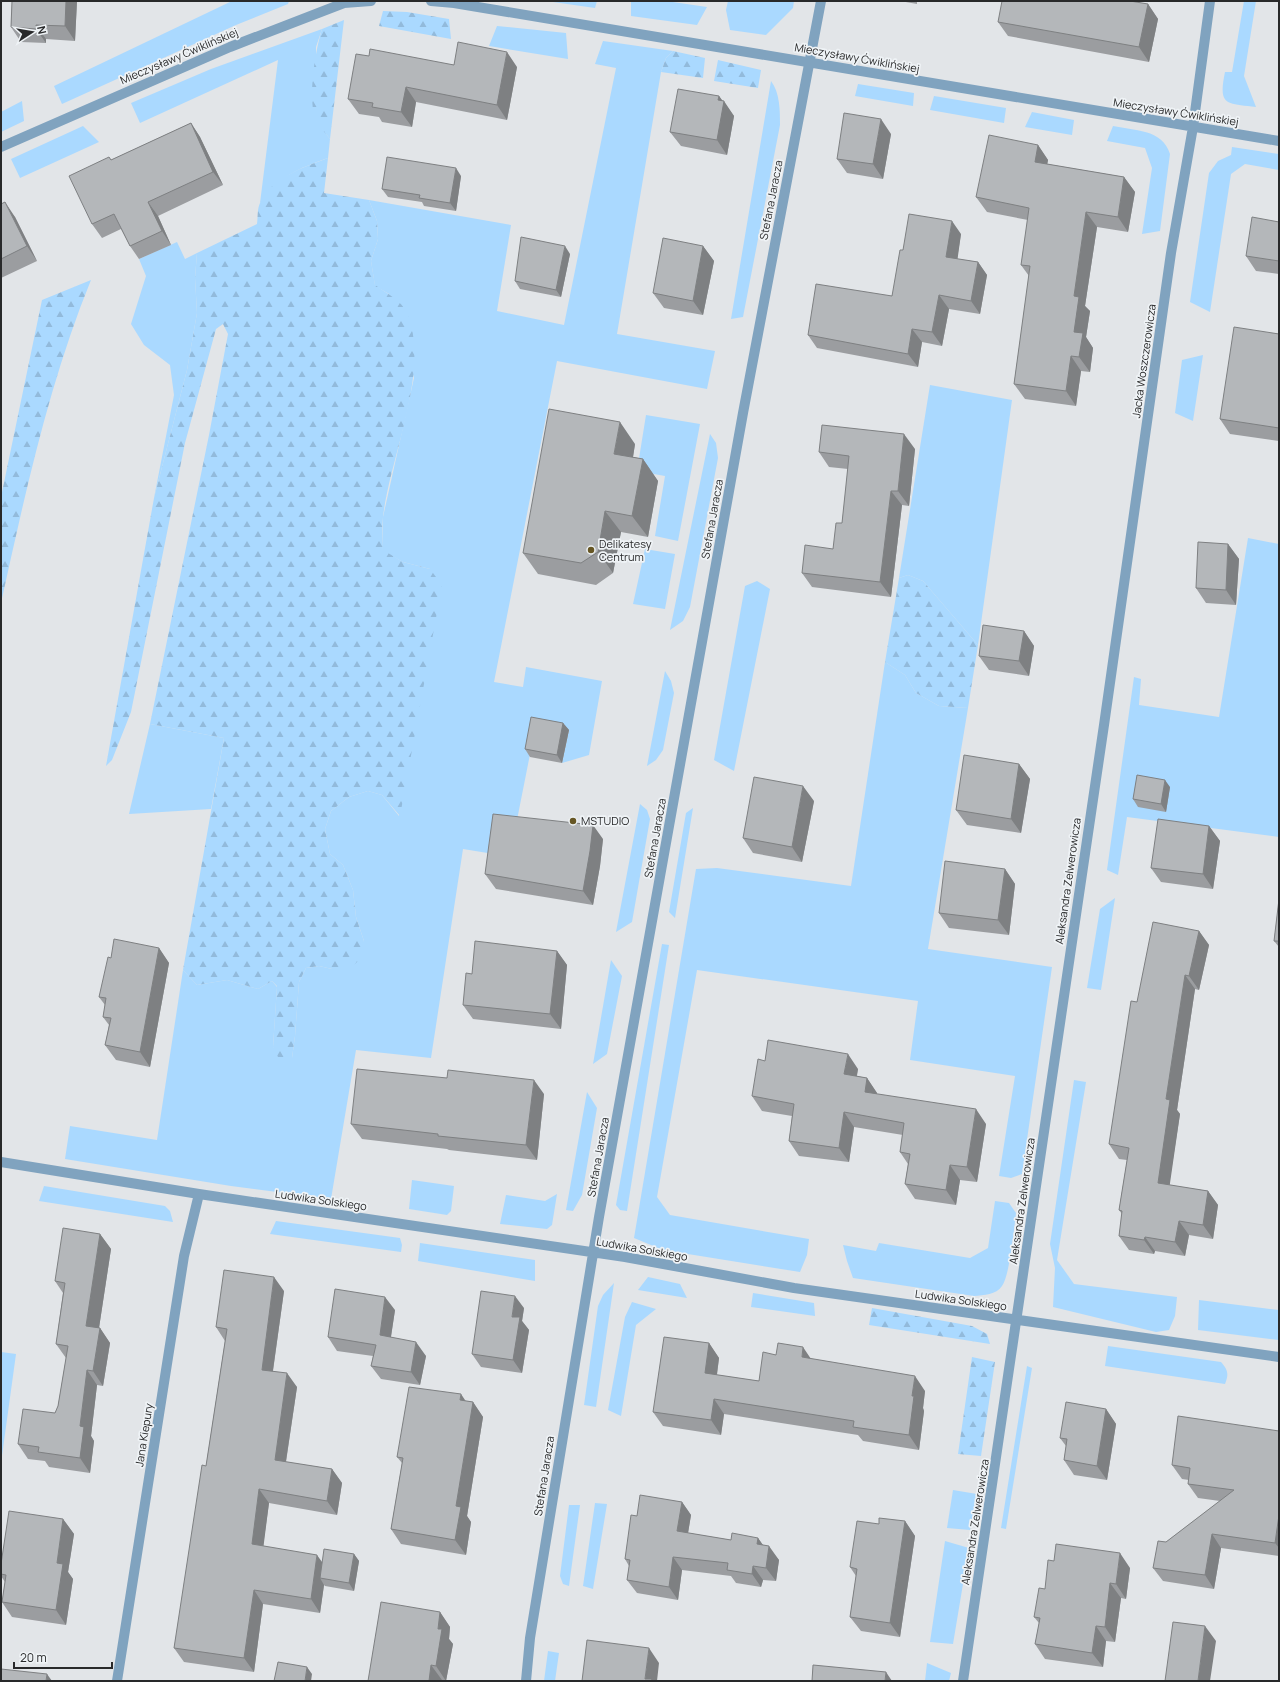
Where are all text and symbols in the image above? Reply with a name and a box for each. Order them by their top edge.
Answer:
north arrow [12,12,52,52]
text: N [34,24,50,35]
street label: Mieczysławy Ćwiklińskiej [118,24,240,87]
street label: Mieczysławy Ćwiklińskiej [793,39,921,76]
street label: Mieczysławy Ćwiklińskiej [1112,94,1240,129]
street label: Stefana Jaracza [755,159,786,241]
street label: Jacka Woszczerowicza [1128,303,1159,419]
street label: Stefana Jaracza [697,478,726,560]
place label: Delikatesy Centrum [599,536,652,564]
marker: Delikatesy Centrum [586,545,596,555]
street label: Stefana Jaracza [640,797,669,879]
place label: MSTUDIO [581,813,629,828]
marker: MSTUDIO [568,816,578,826]
street label: Aleksandra Zelwerowicza [1051,817,1084,945]
street label: Stefana Jaracza [583,1116,612,1198]
street label: Aleksandra Zelwerowicza [1005,1137,1038,1265]
street label: Ludwika Solskiego [274,1186,368,1213]
street label: Ludwika Solskiego [595,1233,689,1264]
street label: Ludwika Solskiego [914,1286,1008,1313]
street label: Jana Kiepury [131,1402,156,1468]
street label: Stefana Jaracza [530,1435,557,1517]
street label: Aleksandra Zelwerowicza [957,1458,992,1586]
scale bar [14,1644,112,1670]
text: 20 m [20,1649,47,1666]

